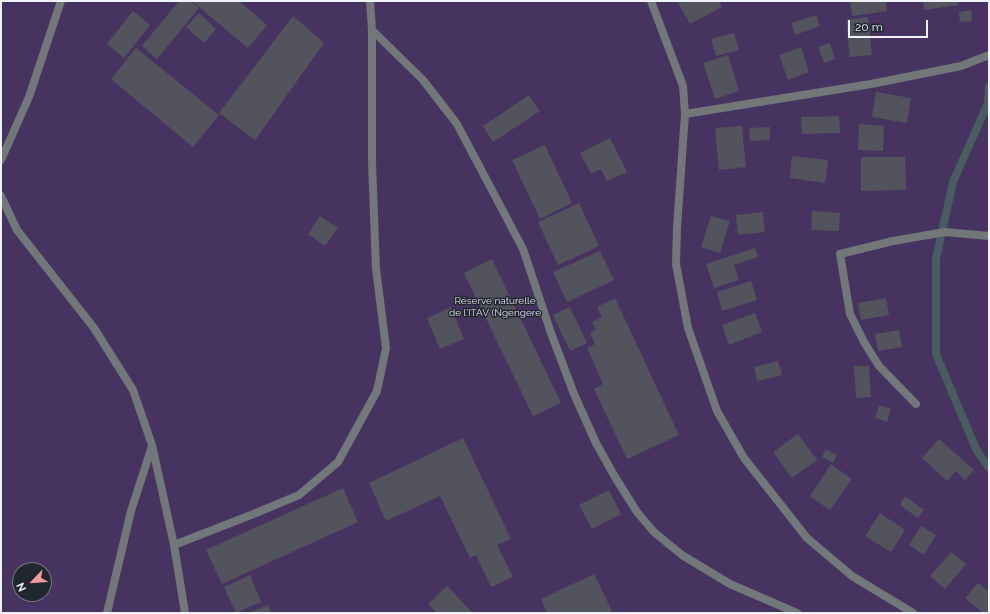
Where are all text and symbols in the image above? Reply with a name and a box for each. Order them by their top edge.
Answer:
scale bar [850,12,930,38]
text: 20 m [855,20,883,34]
park label: Réserve naturelle de l'ITAV (Ngengere [449,295,541,318]
north arrow [12,562,52,602]
text: N [14,580,29,593]

